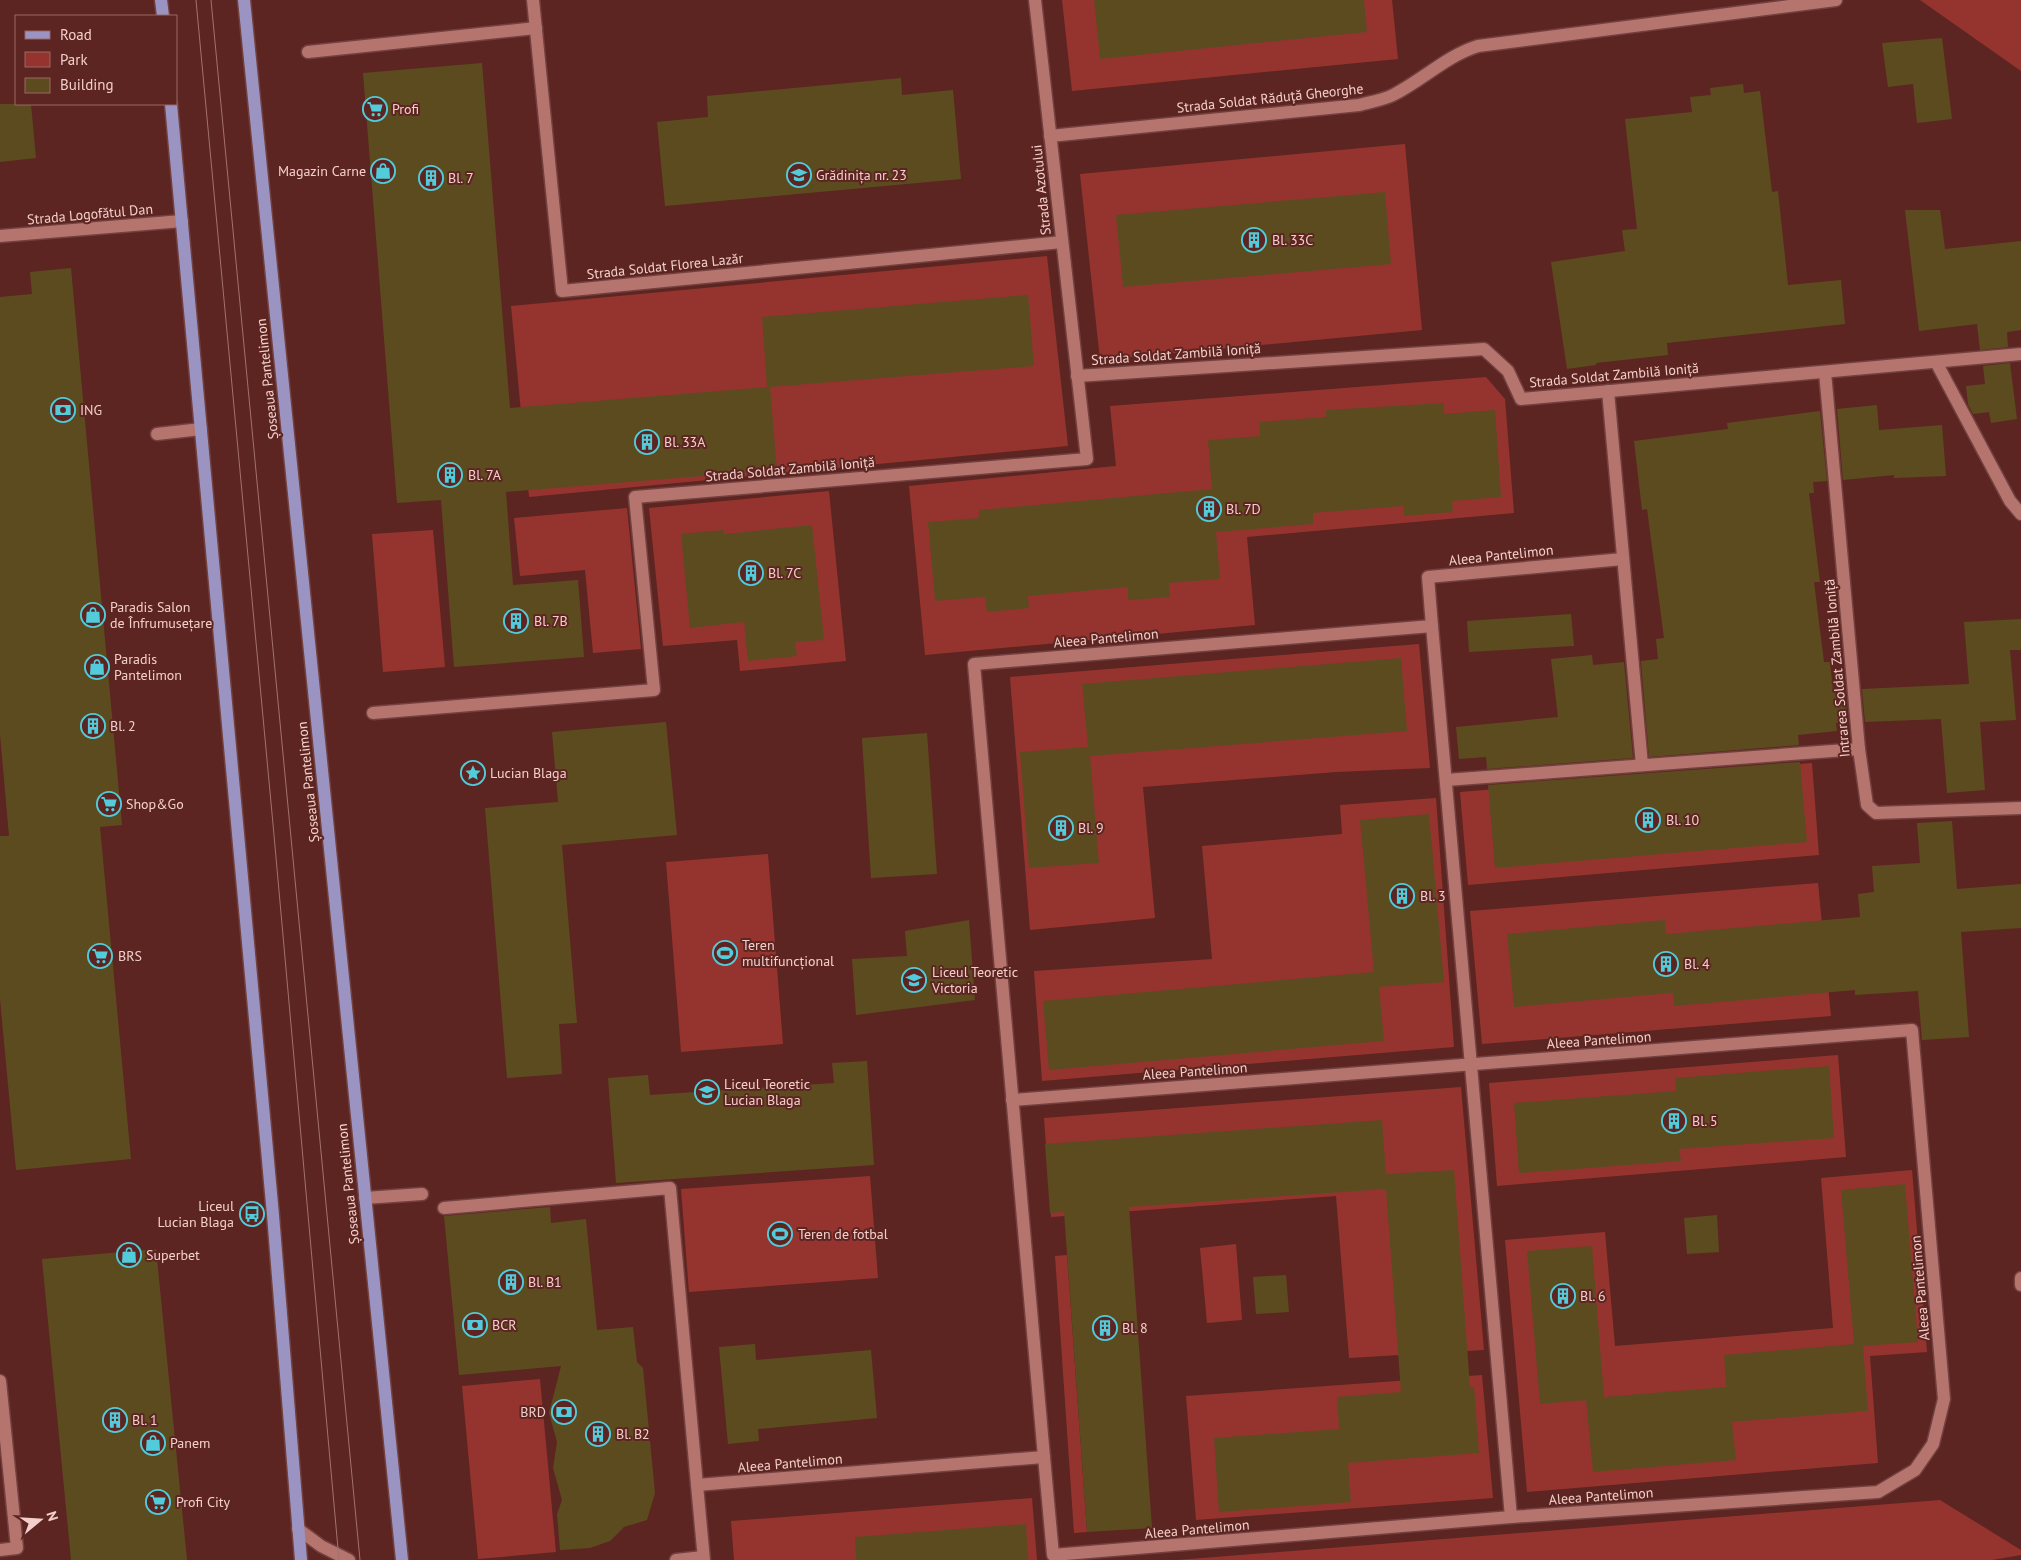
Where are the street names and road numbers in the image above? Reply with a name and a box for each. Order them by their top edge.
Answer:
street label: Strada Soldat Răduță Gheorghe [1176,79,1364,117]
street label: Strada Azotului [1027,144,1055,236]
street label: Strada Logofătul Dan [26,200,154,228]
street label: Strada Soldat Florea Lazăr [586,249,744,283]
street label: Șoseaua Pantelimon [252,318,282,440]
street label: Strada Soldat Zambilă Ioniță [1090,339,1262,369]
street label: Strada Soldat Zambilă Ioniță [1528,359,1700,391]
street label: Strada Soldat Zambilă Ioniță [704,453,876,485]
street label: Aleea Pantelimon [1448,541,1554,569]
street label: Intrarea Soldat Zambilă Ioniță [1820,578,1854,758]
street label: Aleea Pantelimon [1053,624,1159,652]
street label: Șoseaua Pantelimon [293,721,323,843]
street label: Aleea Pantelimon [1546,1027,1652,1053]
street label: Aleea Pantelimon [1142,1058,1248,1084]
street label: Șoseaua Pantelimon [333,1123,363,1245]
street label: Aleea Pantelimon [1906,1235,1934,1341]
street label: Aleea Pantelimon [737,1449,843,1477]
street label: Aleea Pantelimon [1548,1483,1654,1509]
street label: Aleea Pantelimon [1144,1515,1250,1543]

